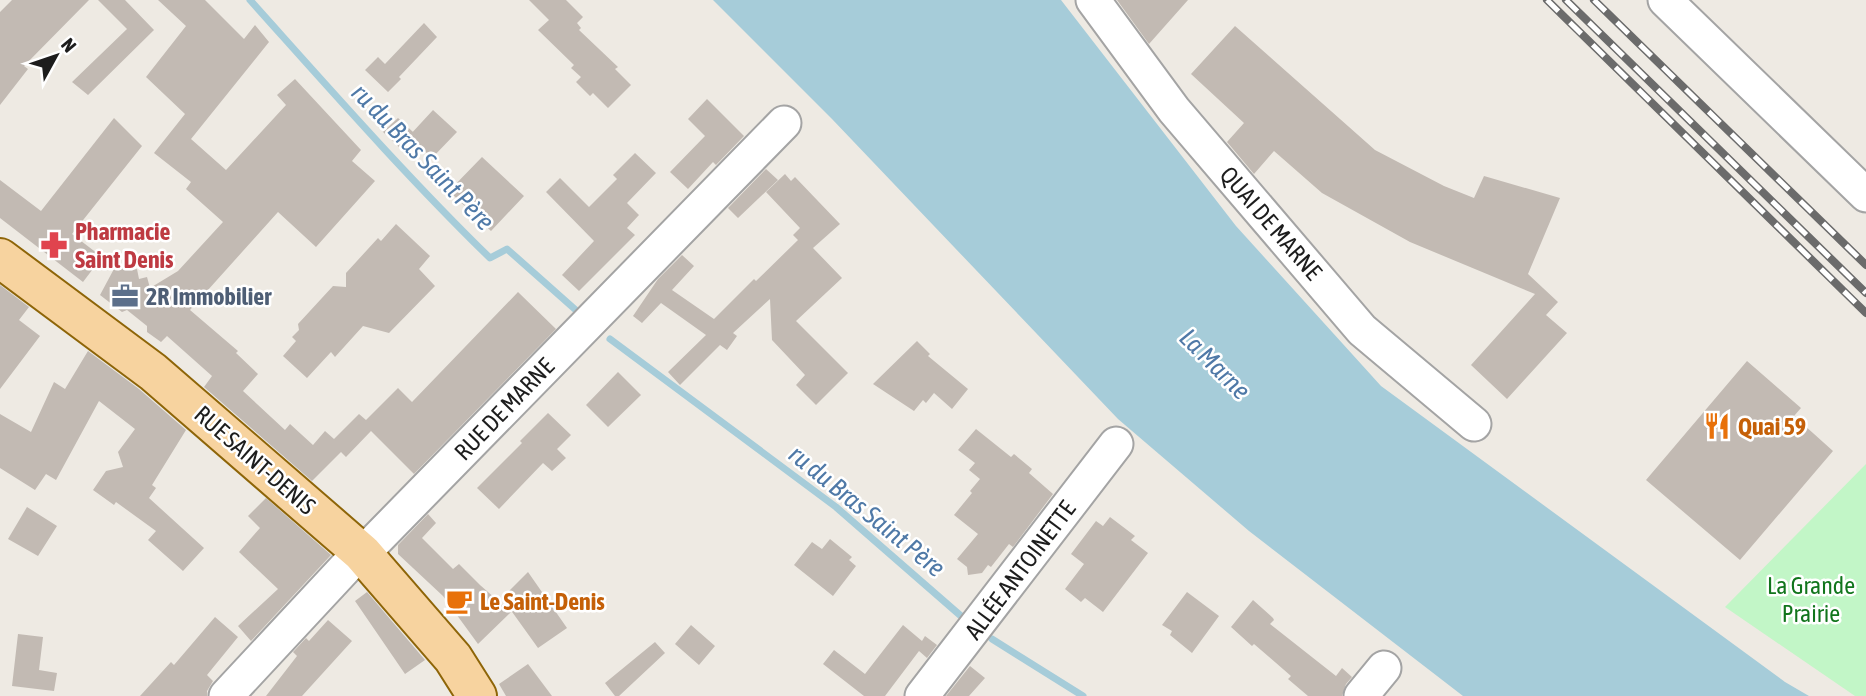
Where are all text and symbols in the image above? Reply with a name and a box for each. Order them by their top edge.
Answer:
north arrow [21,21,91,91]
text: N [57,34,81,56]
water label: ru du Bras Saint Père [346,78,500,236]
street label: QUAI DE MARNE [1215,161,1327,285]
place label: Pharmacie Saint Denis [75,218,174,273]
pharmacy icon: Pharmacie Saint Denis [39,230,69,260]
office icon: 2R Immobilier [110,281,140,311]
place label: 2R Immobilier [146,283,272,310]
water label: La Marne [1174,323,1256,405]
street label: RUE DE MARNE [449,353,559,465]
street label: RUE SAINT-DENIS [189,400,321,520]
restaurant icon: Quai 59 [1702,411,1732,441]
place label: Quai 59 [1738,413,1806,440]
water label: ru du Bras Saint Père [783,439,951,583]
street label: ALLÉE ANTOINETTE [959,496,1081,644]
park label: La Grande Prairie [1767,572,1855,627]
cafe icon: Le Saint-Denis [444,586,474,616]
place label: Le Saint-Denis [480,588,605,615]

